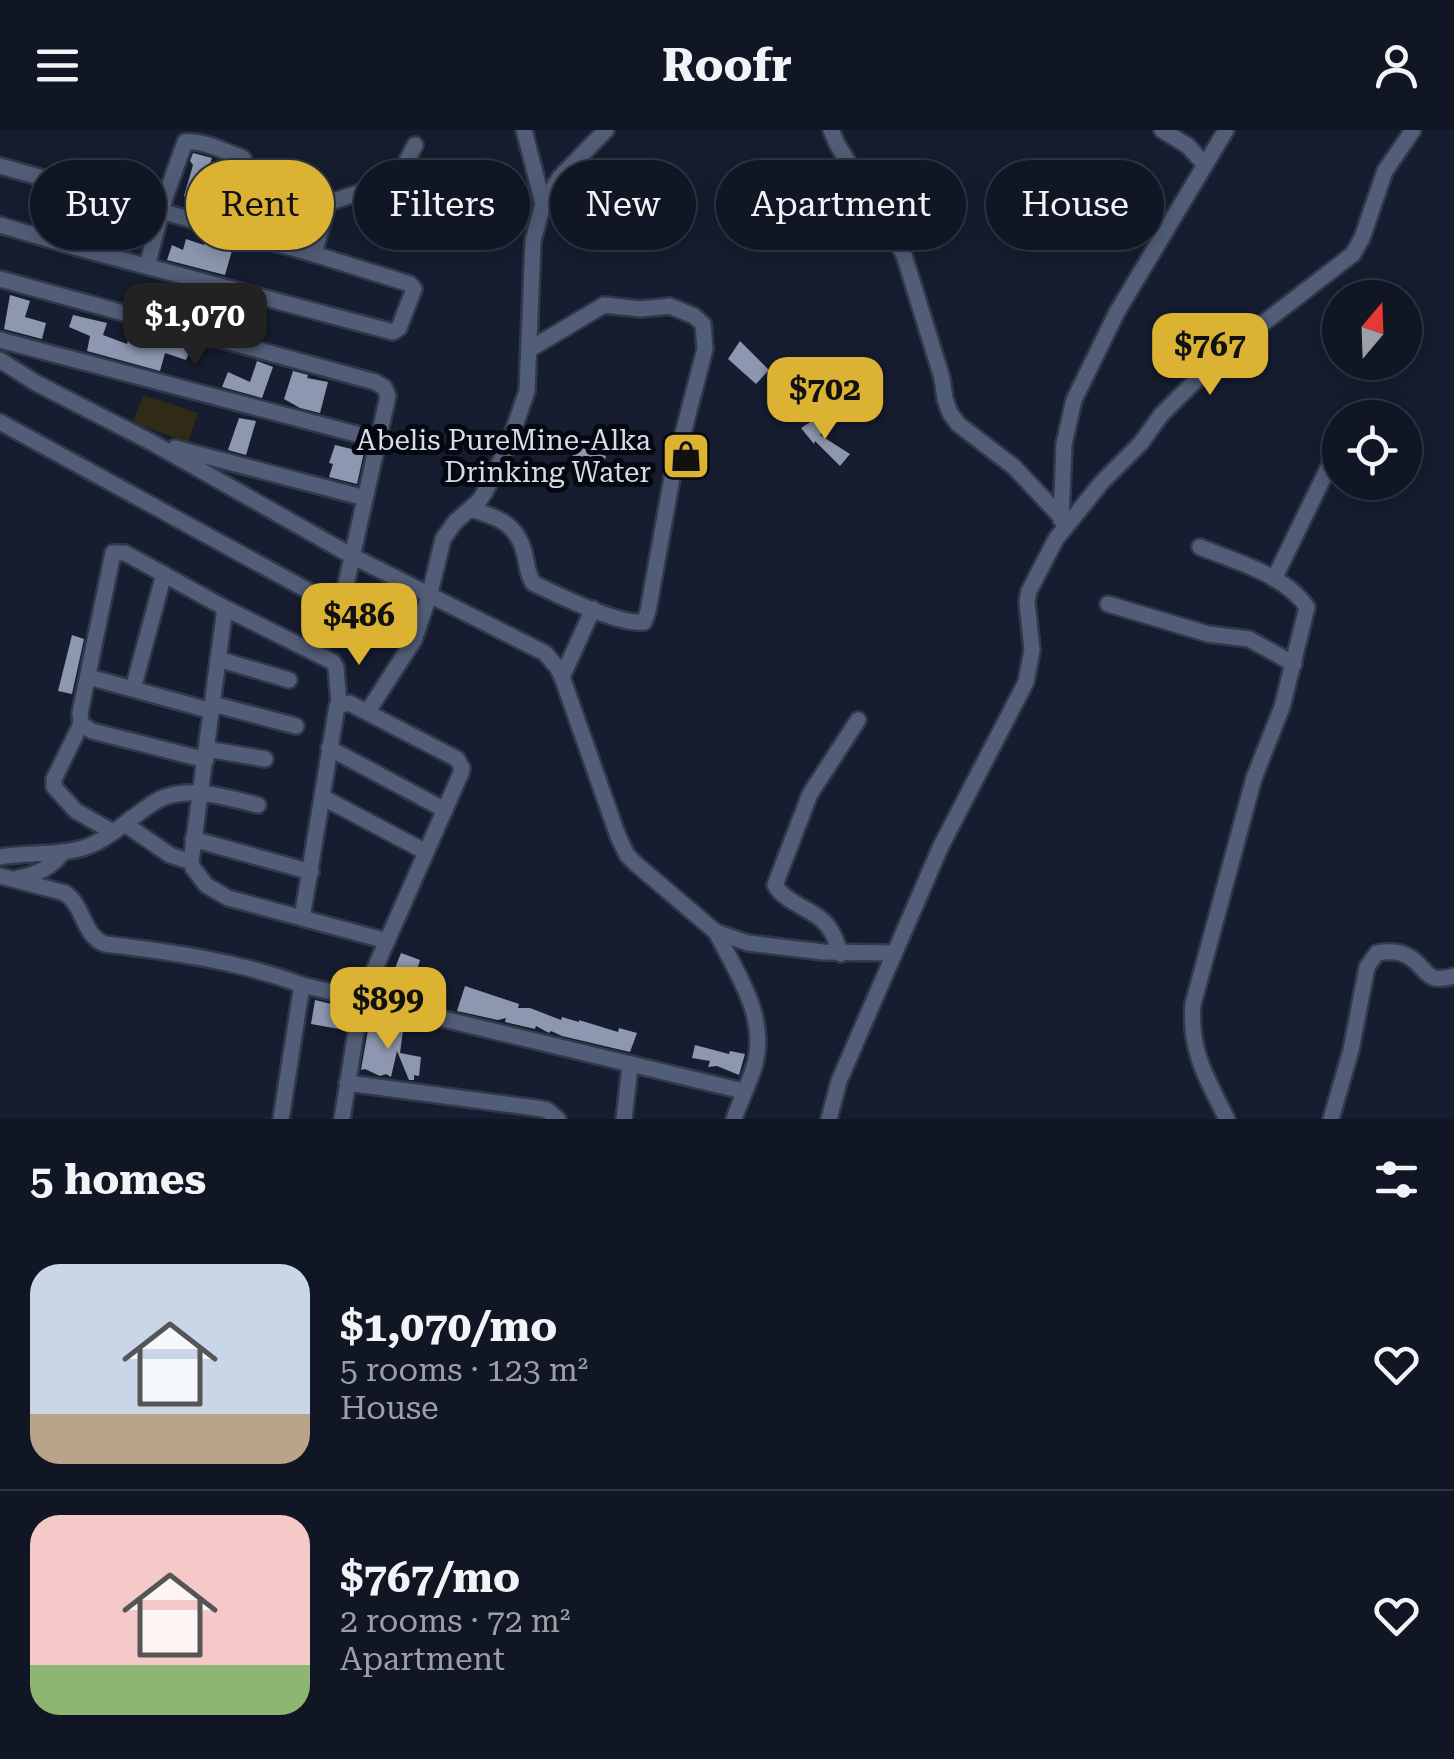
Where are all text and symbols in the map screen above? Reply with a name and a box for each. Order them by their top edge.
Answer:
icon: menu [30,38,85,93]
icon: person [1369,38,1424,93]
text: Roofr [662,39,792,92]
chip: Buy [30,160,166,250]
chip: Rent [186,160,334,250]
chip: Filters [354,160,530,250]
chip: New [550,160,696,250]
chip: Apartment [716,160,966,250]
chip: House [986,160,1164,250]
north arrow [1322,280,1422,380]
map controls [1322,280,1422,500]
pin: $1,070 [114,283,276,368]
text: $1,070 [145,296,245,334]
pin: $767 [1151,313,1269,398]
text: $767 [1174,326,1246,364]
pin: $702 [766,357,884,442]
text: $702 [789,370,861,408]
button: locate [1322,400,1422,500]
place label: Abelis PureMine-Alka Drinking Water [356,424,651,489]
shop icon: Abelis PureMine-Alka Drinking Water [660,430,712,482]
pin: $486 [300,583,418,668]
text: $486 [323,596,395,634]
pin: $899 [329,967,447,1052]
text: $899 [352,980,424,1018]
icon: filters [1369,1152,1424,1207]
text: 5 homes [30,1155,206,1204]
text: $1,070/mo [340,1302,557,1351]
icon: home [110,1304,230,1424]
icon: heart [1369,1337,1424,1392]
text: 5 rooms · 123 m² [340,1351,588,1389]
text: House [340,1389,439,1427]
text: $767/mo [340,1553,520,1602]
icon: home [110,1555,230,1675]
icon: heart [1369,1588,1424,1643]
text: 2 rooms · 72 m² [340,1602,570,1640]
text: Apartment [340,1640,505,1678]

